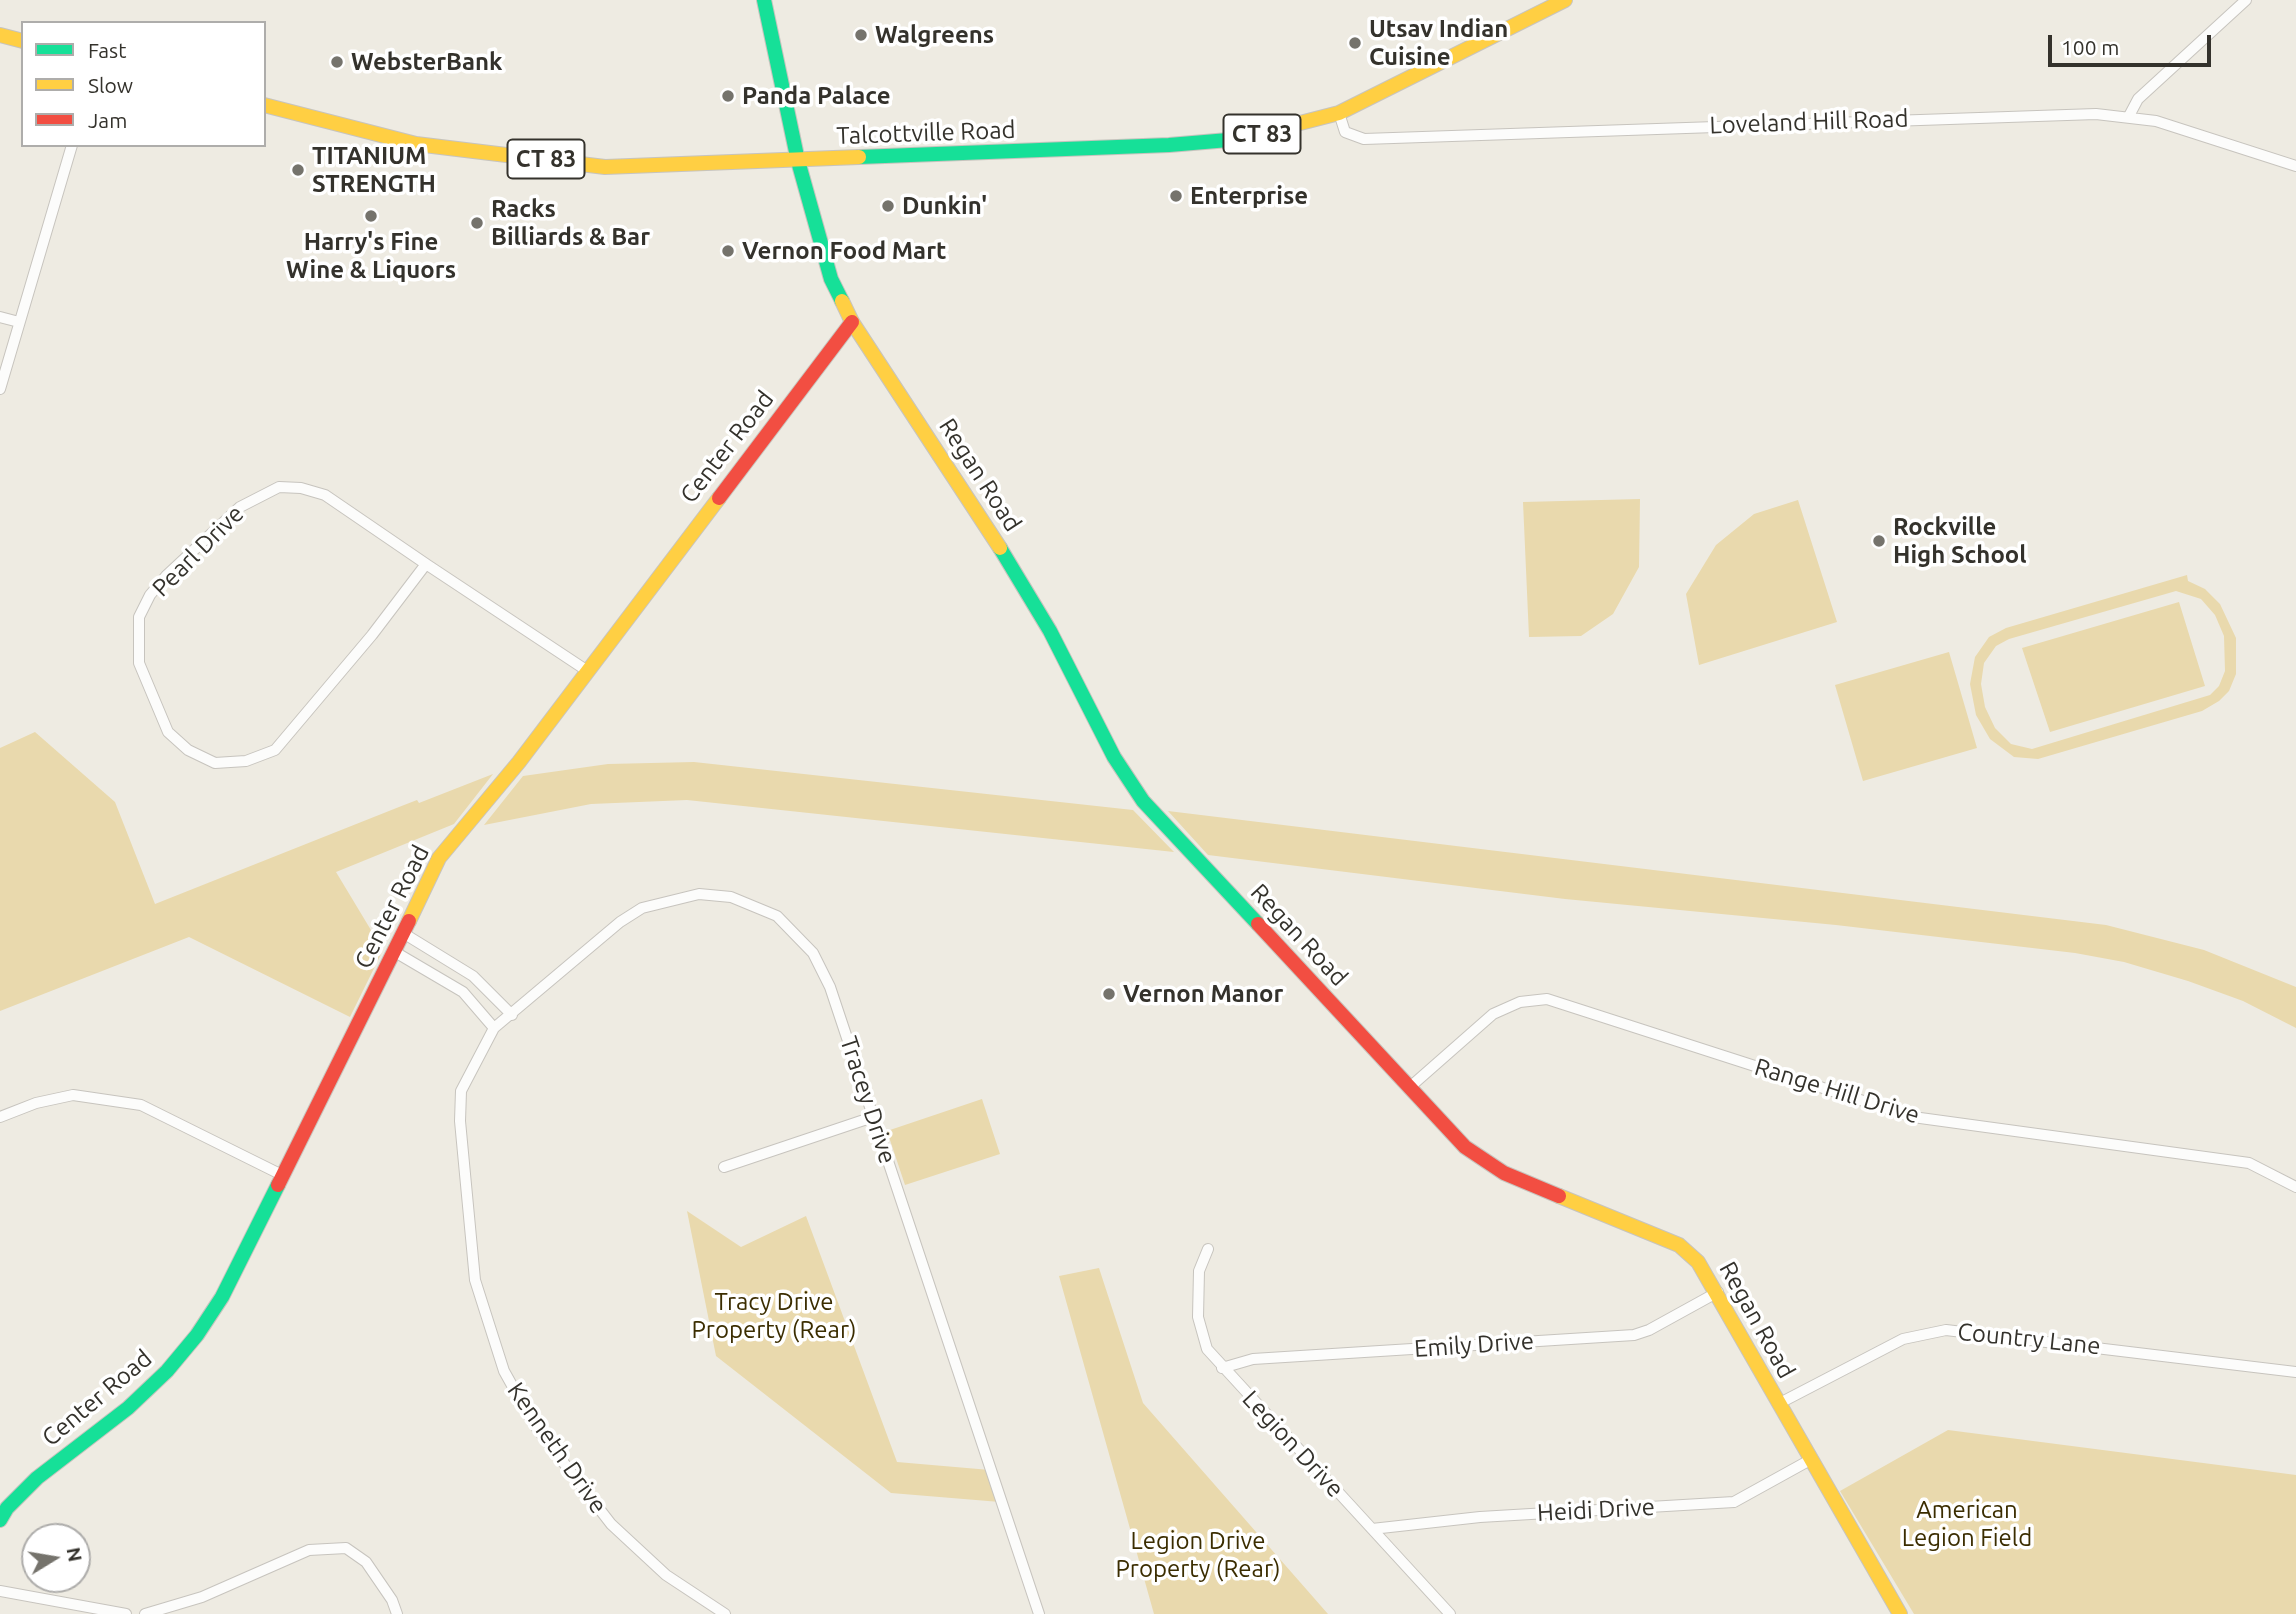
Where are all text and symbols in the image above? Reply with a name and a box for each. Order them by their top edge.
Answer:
place label: Utsav Indian Cuisine [1369,15,1508,71]
legend [21,21,266,147]
place label: Walgreens [875,21,994,49]
scale bar [2051,21,2214,65]
marker: Walgreens [853,27,869,43]
marker: Utsav Indian Cuisine [1347,35,1363,51]
text: 100 m [2061,35,2119,59]
text: Fast [88,38,126,62]
place label: WebsterBank [351,48,503,76]
marker: WebsterBank [329,54,345,70]
text: Slow [88,73,133,97]
place label: Panda Palace [742,82,890,110]
marker: Panda Palace [720,88,736,104]
street label: Loveland Hill Road [1709,104,1909,140]
text: Jam [88,108,127,132]
road number: CT 83 [1224,114,1300,154]
street label: Talcottville Road [836,115,1016,151]
road number: CT 83 [508,140,584,178]
place label: TITANIUM STRENGTH [312,142,436,198]
marker: TITANIUM STRENGTH [290,162,306,178]
place label: Enterprise [1190,182,1308,210]
marker: Enterprise [1168,188,1184,204]
place label: Dunkin' [902,192,987,220]
place label: Racks Billiards & Bar [491,195,650,251]
marker: Dunkin' [880,198,896,214]
marker: Harry's Fine Wine & Liquors [363,208,379,224]
marker: Racks Billiards & Bar [469,215,485,231]
place label: Harry's Fine Wine & Liquors [286,228,456,284]
place label: Vernon Food Mart [742,237,946,265]
marker: Vernon Food Mart [720,243,736,259]
street label: Center Road [674,385,780,509]
street label: Regan Road [933,413,1027,537]
street label: Pearl Drive [146,499,250,603]
place label: Rockville High School [1893,513,2027,569]
marker: Rockville High School [1871,533,1887,549]
street label: Center Road [349,841,435,973]
street label: Regan Road [1245,878,1353,992]
place label: Vernon Manor [1123,980,1283,1008]
marker: Vernon Manor [1101,986,1117,1002]
street label: Tracey Drive [834,1033,902,1167]
street label: Range Hill Drive [1751,1052,1923,1130]
street label: Regan Road [1713,1257,1801,1383]
park label: Tracy Drive Property (Rear) [691,1288,857,1344]
street label: Country Lane [1956,1317,2102,1361]
street label: Emily Drive [1413,1326,1535,1364]
street label: Center Road [36,1344,158,1452]
street label: Kenneth Drive [501,1377,613,1519]
street label: Legion Drive [1236,1385,1350,1503]
street label: Heidi Drive [1536,1493,1656,1527]
park label: American Legion Field [1902,1496,2032,1552]
north arrow [21,1523,91,1593]
park label: Legion Drive Property (Rear) [1115,1527,1281,1583]
text: N [62,1545,87,1563]

